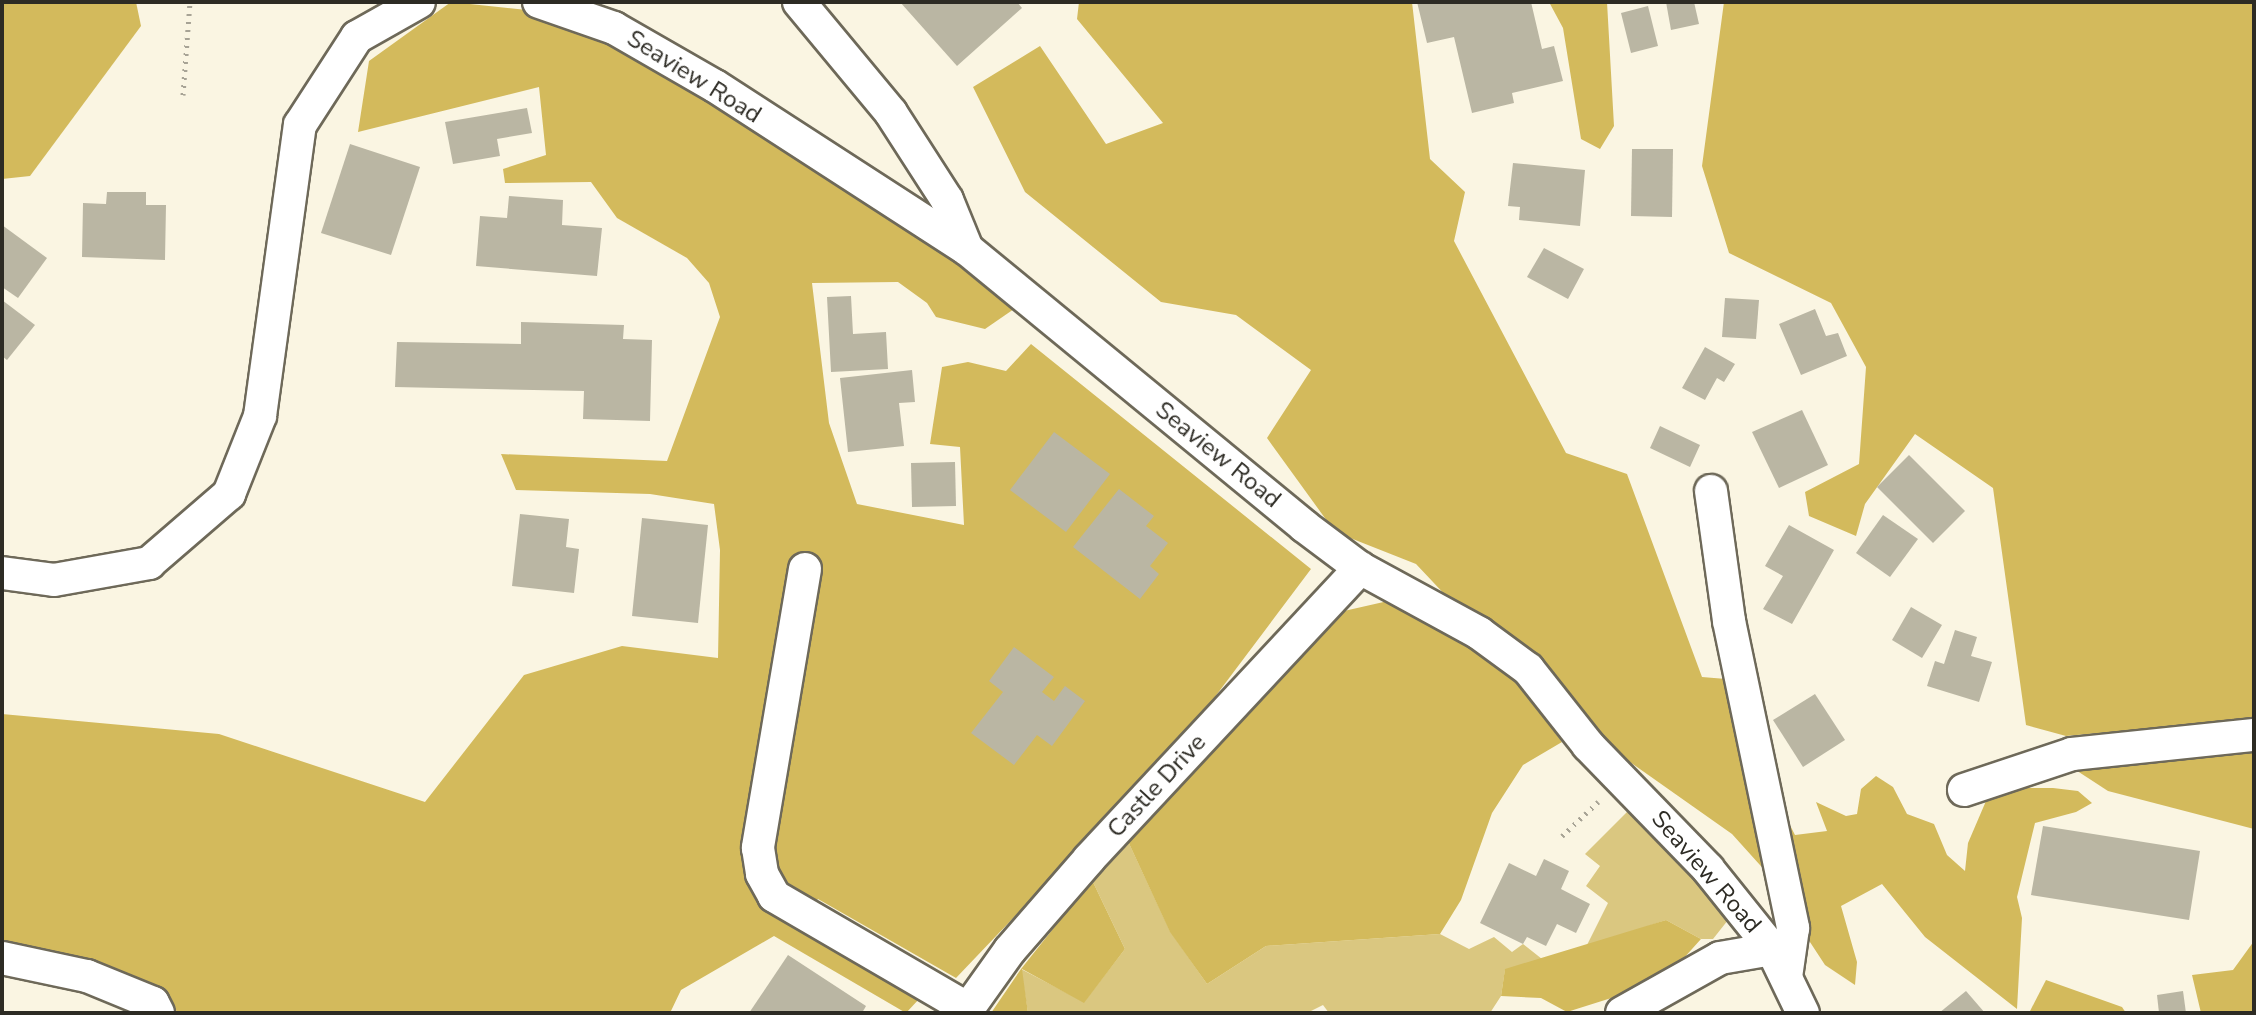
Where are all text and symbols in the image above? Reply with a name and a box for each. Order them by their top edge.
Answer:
street label: Seaview Road [622,24,766,130]
street label: Seaview Road [1150,396,1286,514]
street label: Castle Drive [1102,728,1212,844]
street label: Seaview Road [1645,805,1767,939]

